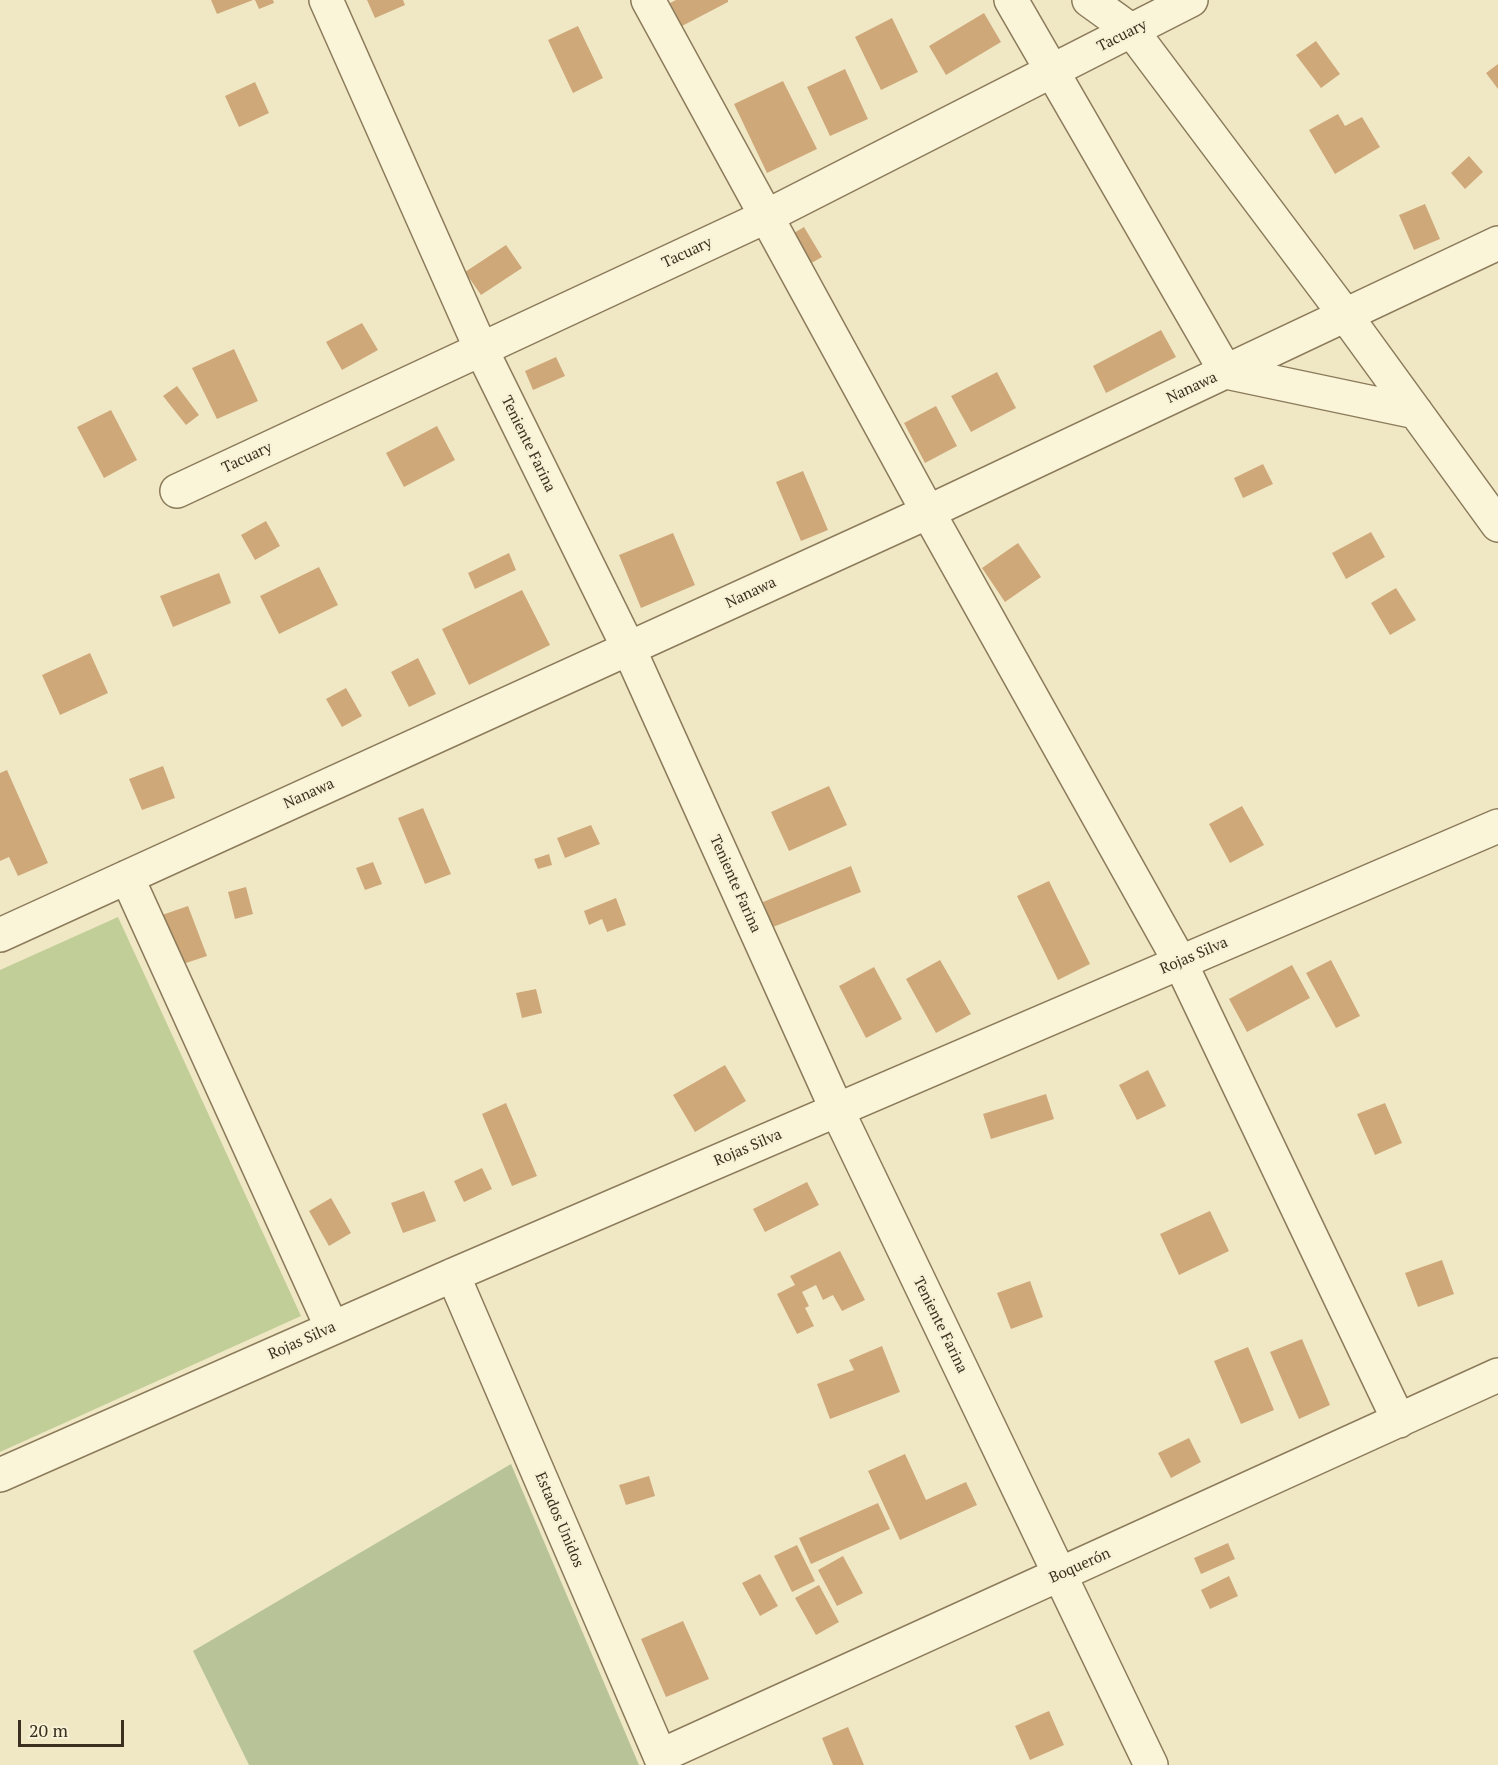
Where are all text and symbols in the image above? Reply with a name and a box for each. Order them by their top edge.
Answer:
street label: Tacuary [1094,16,1150,56]
street label: Tacuary [659,234,715,272]
street label: Nanawa [1164,369,1220,407]
street label: Teniente Farina [497,393,559,495]
street label: Tacuary [219,439,275,477]
street label: Nanawa [723,574,779,612]
street label: Nanawa [281,775,337,813]
street label: Teniente Farina [705,832,765,936]
street label: Rojas Silva [1157,934,1231,978]
street label: Rojas Silva [711,1126,785,1170]
street label: Teniente Farina [909,1274,971,1376]
street label: Rojas Silva [266,1318,338,1364]
street label: Estados Unidos [531,1470,587,1570]
street label: Boquerón [1047,1545,1113,1587]
scale bar [21,1708,128,1746]
text: 20 m [29,1718,68,1742]

